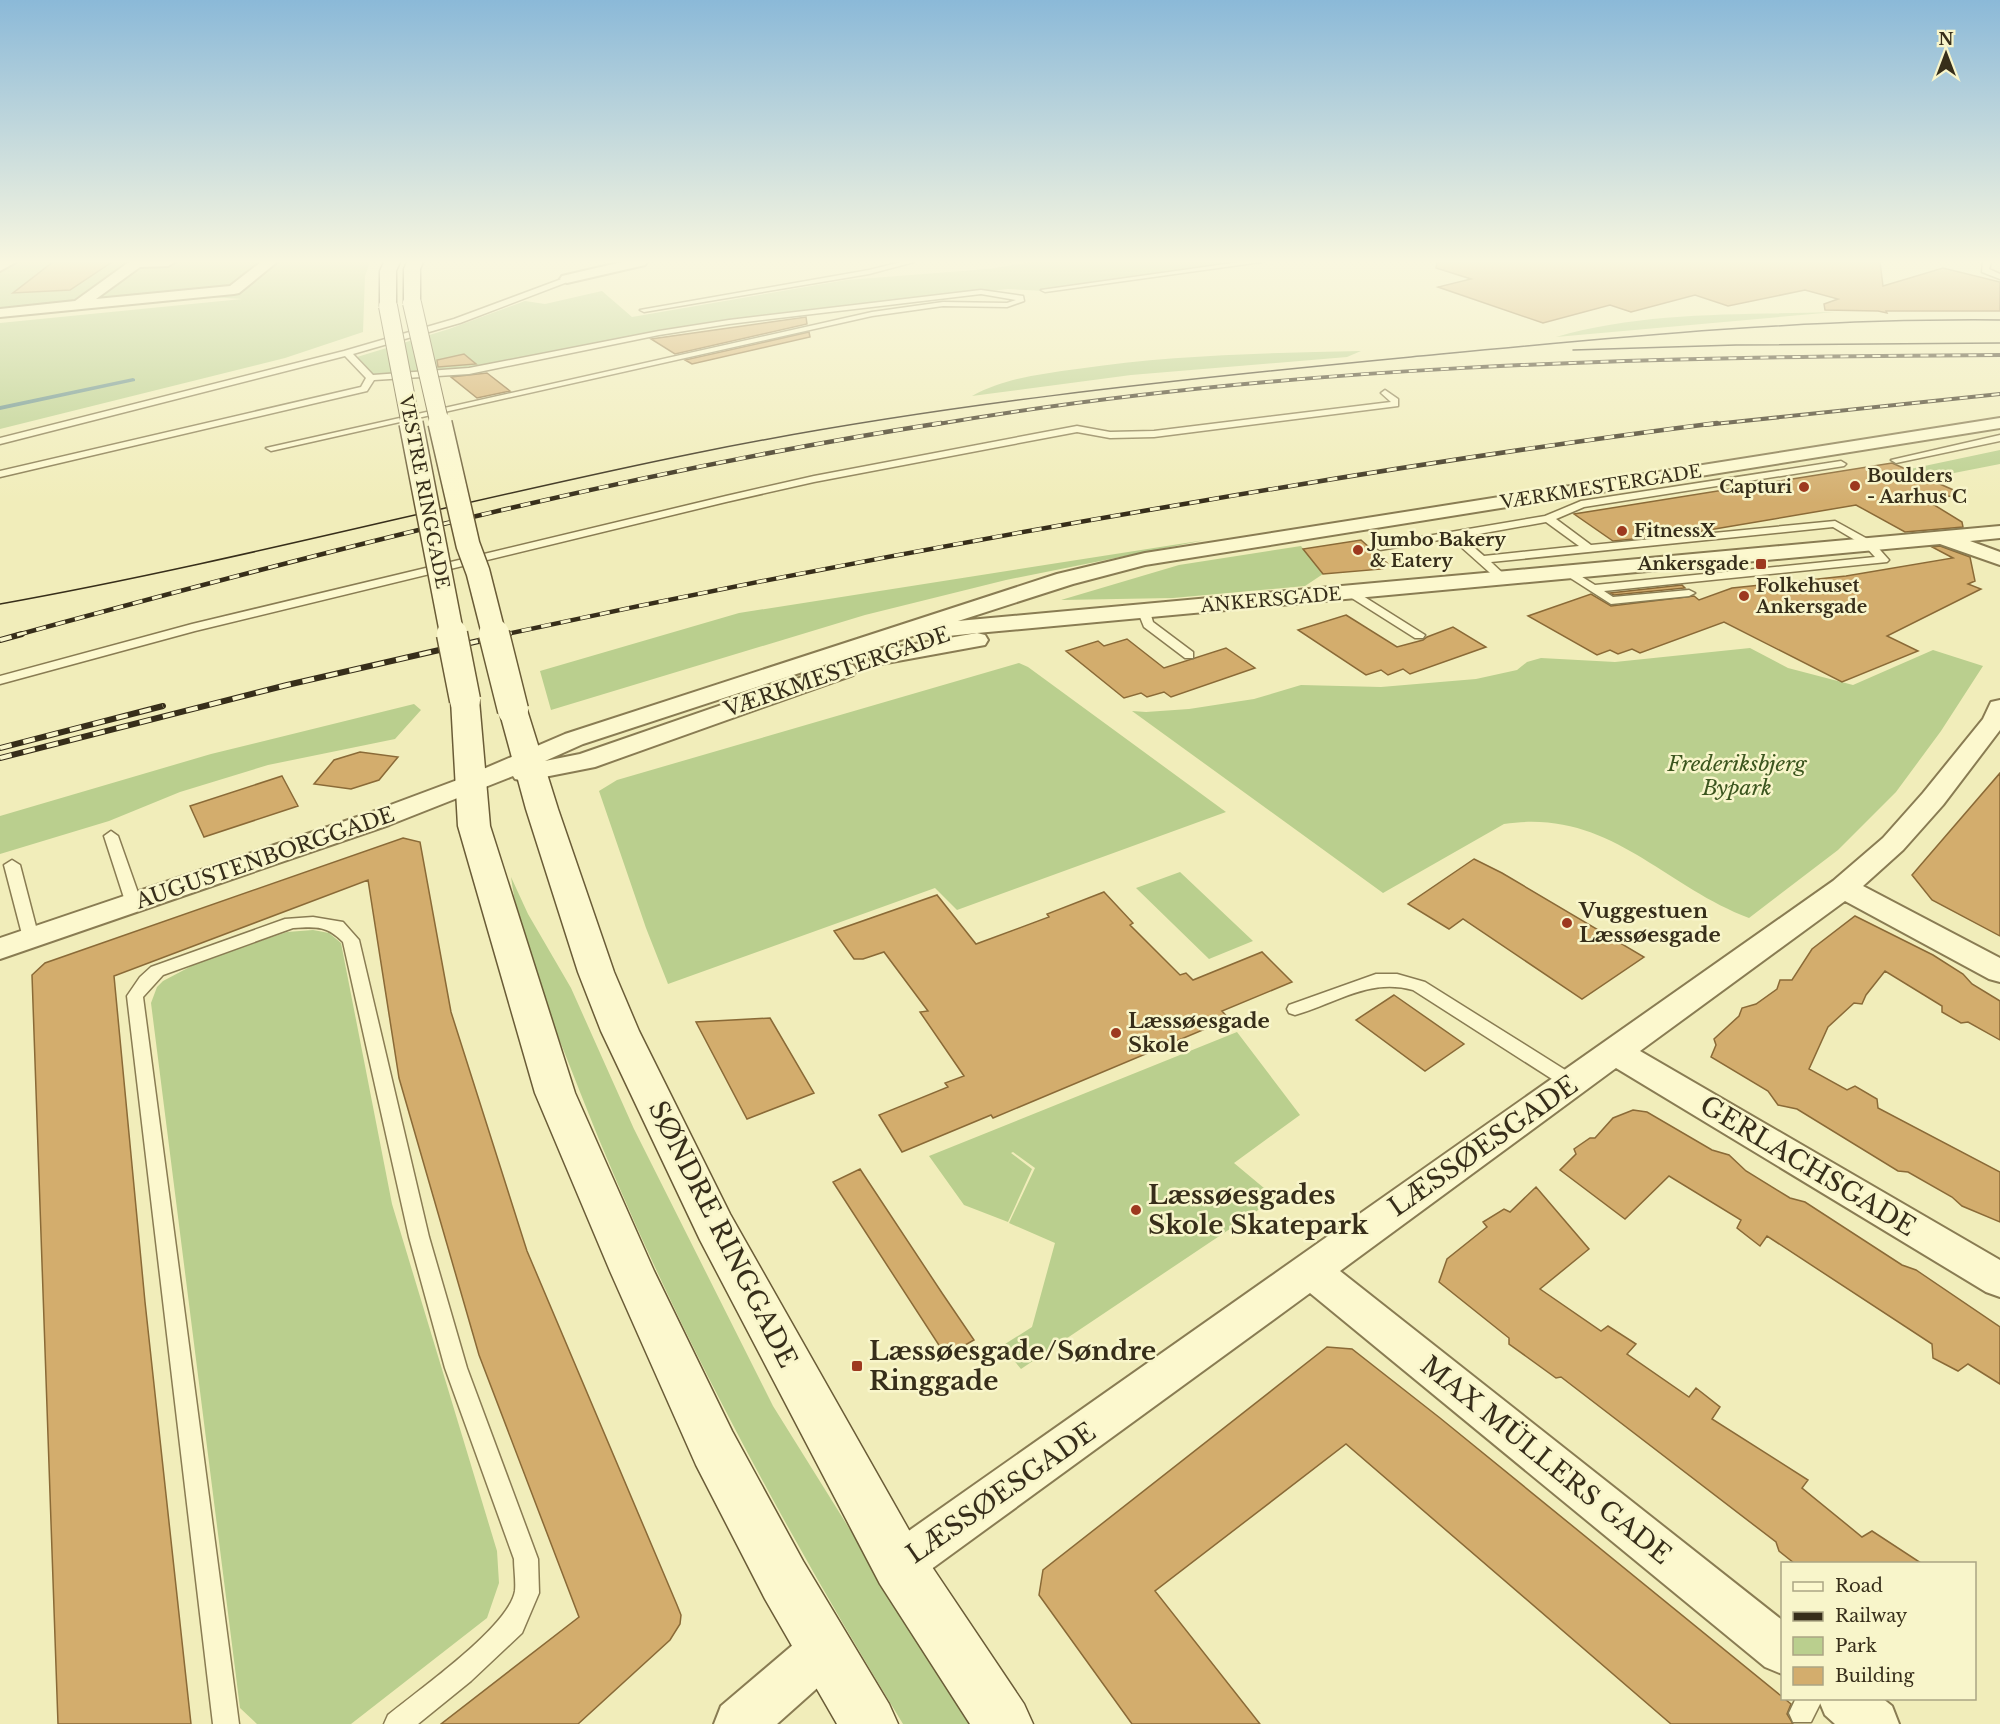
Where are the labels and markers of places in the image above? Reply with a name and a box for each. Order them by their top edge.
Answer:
place label: Boulders - Aarhus C [1867,465,1967,508]
place label: Capturi [1719,476,1792,498]
marker: Boulders - Aarhus C [1848,479,1862,493]
marker: Capturi [1797,480,1811,494]
place label: FitnessX [1634,520,1716,542]
marker: FitnessX [1615,524,1629,538]
place label: Jumbo Bakery & Eatery [1366,529,1506,572]
marker: Jumbo Bakery & Eatery [1351,543,1365,557]
place label: Ankersgade [1637,553,1749,575]
marker: Ankersgade [1754,557,1768,571]
place label: Folkehuset Ankersgade [1755,575,1867,618]
marker: Folkehuset Ankersgade [1737,589,1751,603]
place label: Vuggestuen Læssøesgade [1578,898,1721,948]
marker: Vuggestuen Læssøesgade [1560,916,1574,930]
place label: Læssøesgade Skole [1128,1008,1270,1058]
marker: Læssøesgade Skole [1109,1026,1123,1040]
place label: Læssøesgades Skole Skatepark [1148,1179,1369,1241]
marker: Læssøesgades Skole Skatepark [1129,1203,1143,1217]
place label: Læssøesgade/Søndre Ringgade [869,1335,1156,1397]
marker: Læssøesgade/Søndre Ringgade [850,1359,864,1373]

